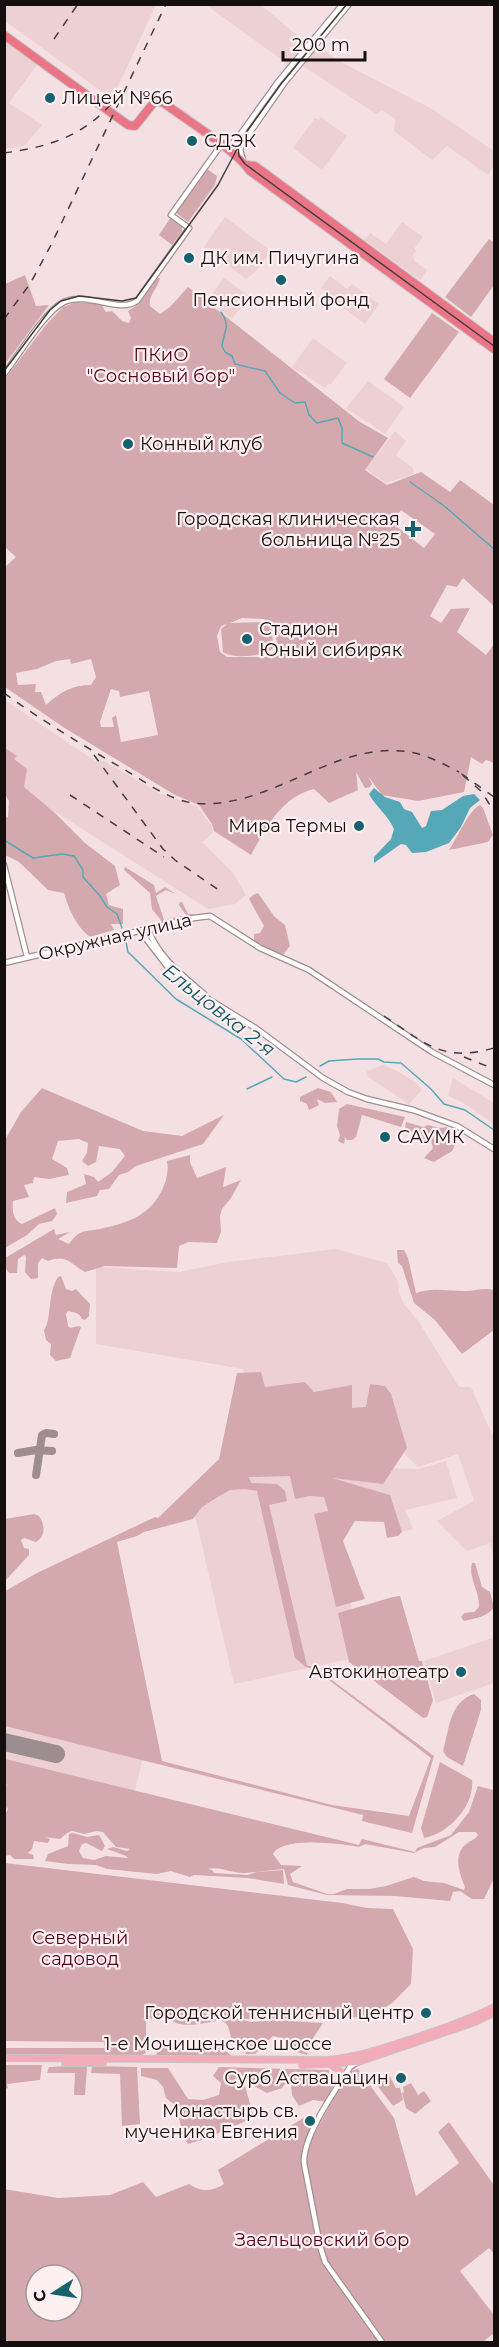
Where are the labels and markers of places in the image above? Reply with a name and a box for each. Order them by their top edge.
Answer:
place label: Лицей №66 [62,87,173,109]
marker: Лицей №66 [43,91,57,105]
place label: СДЭК [204,130,257,152]
marker: СДЭК [185,134,199,148]
place label: ДК им. Пичугина [201,247,359,269]
marker: ДК им. Пичугина [182,251,196,265]
marker: Пенсионный фонд [274,273,288,287]
place label: Пенсионный фонд [192,289,370,311]
place label: Конный клуб [140,433,263,455]
marker: Конный клуб [121,437,135,451]
place label: Городская клиническая больница №25 [176,508,400,551]
marker: Городская клиническая больница №25 [404,520,422,538]
place label: Стадион Юный сибиряк [259,618,403,661]
marker: Стадион Юный сибиряк [240,632,254,646]
place label: Мира Термы [228,815,347,837]
marker: Мира Термы [352,819,366,833]
place label: САУМК [397,1126,465,1148]
marker: САУМК [378,1130,392,1144]
place label: Автокинотеатр [309,1661,449,1683]
marker: Автокинотеатр [454,1665,468,1679]
place label: Городской теннисный центр [144,2002,414,2024]
marker: Городской теннисный центр [419,2006,433,2020]
place label: Сурб Аствацацин [224,2067,389,2089]
marker: Сурб Аствацацин [394,2071,408,2085]
place label: Монастырь св. мученика Евгения [124,2100,298,2143]
marker: Монастырь св. мученика Евгения [303,2114,317,2128]

